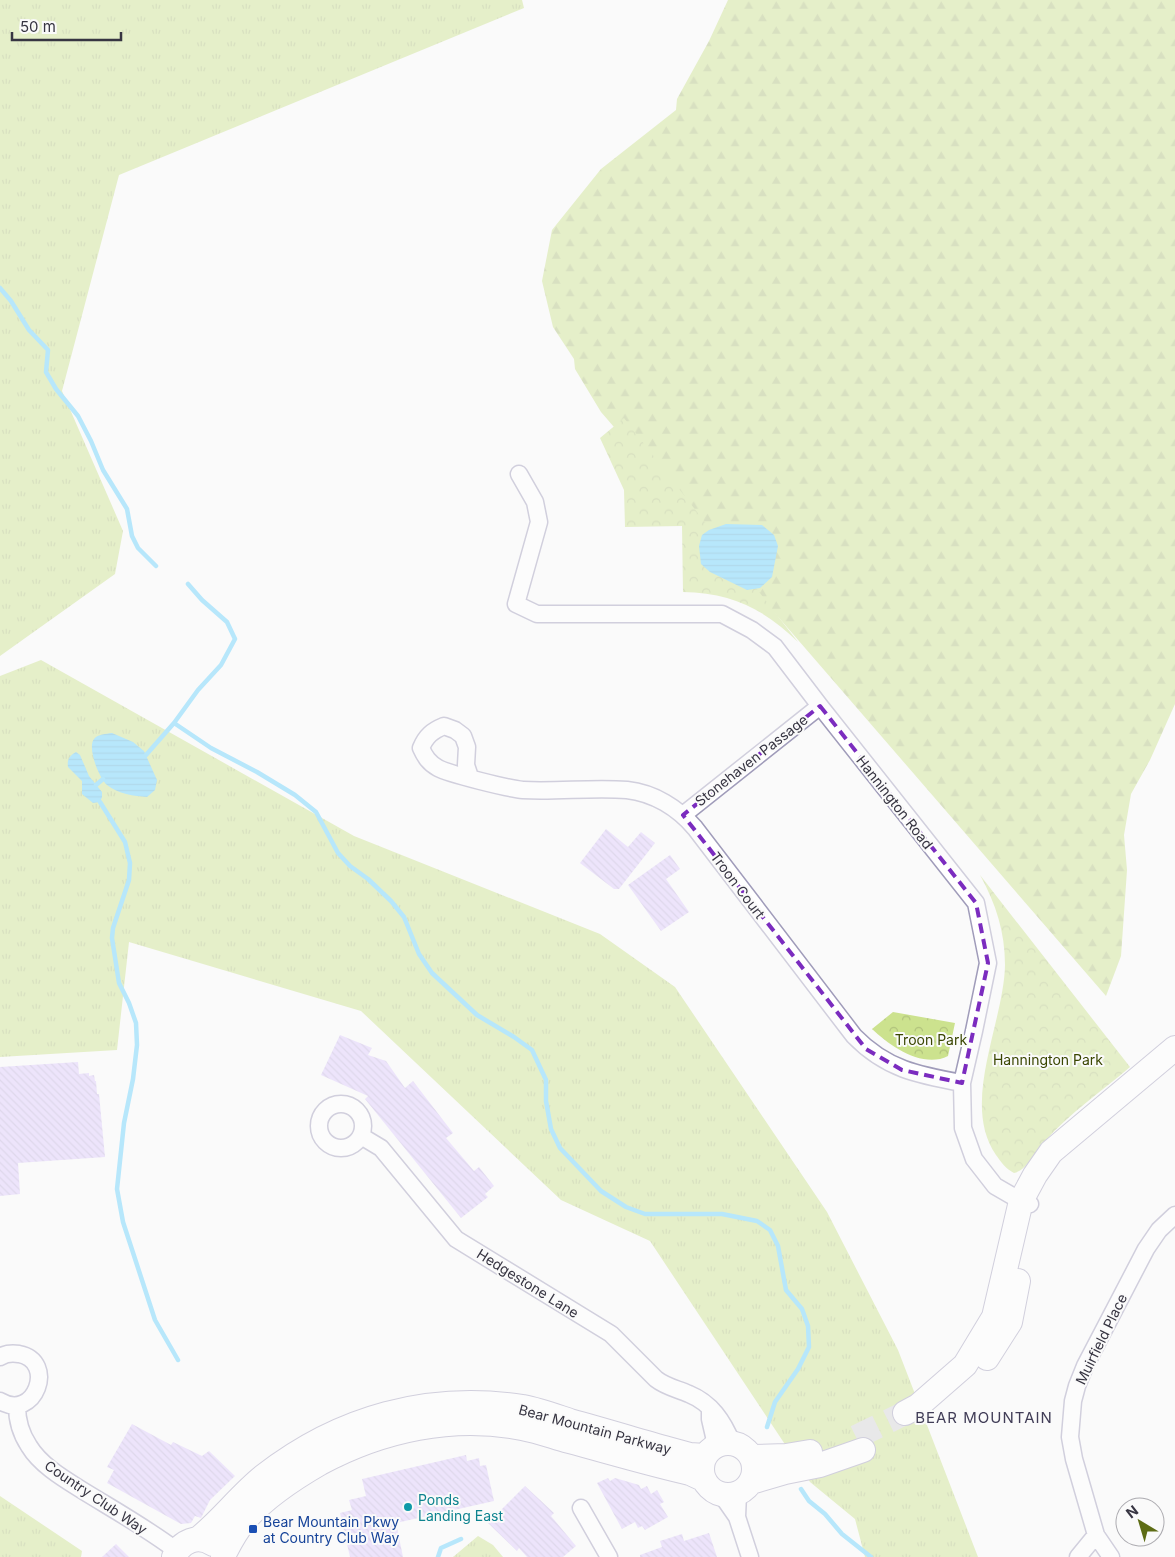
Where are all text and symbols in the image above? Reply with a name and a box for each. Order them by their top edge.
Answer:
scale bar [12,10,121,42]
text: 50 m [20,17,56,36]
street label: Stonehaven Passage [691,711,811,809]
street label: Hannington Road [853,752,937,852]
street label: Troon Court [707,848,769,922]
park label: Troon Park [895,1031,967,1048]
park label: Hannington Park [993,1051,1103,1068]
street label: Hedgestone Lane [474,1245,582,1321]
street label: Muirfield Place [1072,1291,1130,1387]
street label: Bear Mountain Parkway [517,1400,673,1458]
district label: BEAR MOUNTAIN [915,1408,1053,1427]
street label: Country Club Way [41,1456,151,1538]
place label: Ponds Landing East [418,1491,503,1524]
north arrow [1115,1497,1165,1547]
marker: Ponds Landing East [402,1501,414,1513]
text: N [1122,1501,1141,1521]
place label: Bear Mountain Pkwy at Country Club Way [263,1513,400,1546]
marker: Bear Mountain Pkwy at Country Club Way [247,1523,259,1535]

